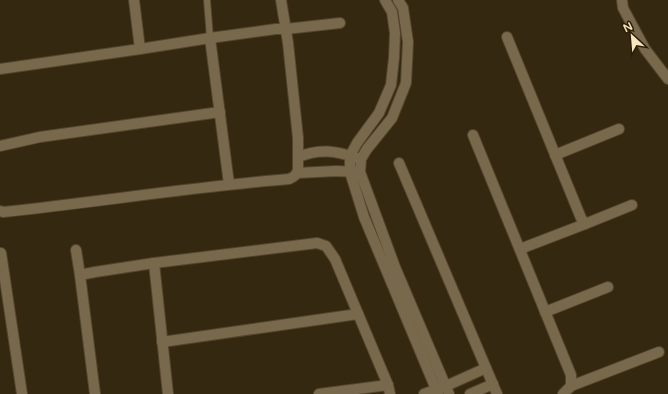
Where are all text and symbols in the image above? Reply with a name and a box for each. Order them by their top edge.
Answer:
north arrow [612,16,652,56]
text: N [621,20,635,35]

